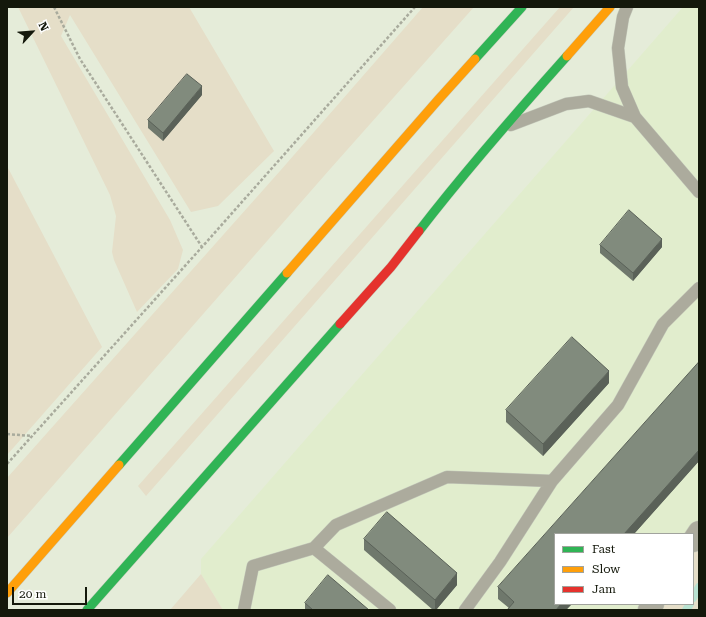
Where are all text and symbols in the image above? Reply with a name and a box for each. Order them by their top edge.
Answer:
north arrow [12,12,52,52]
text: N [36,20,51,33]
legend [554,533,694,605]
text: Fast [592,542,615,556]
text: Slow [592,562,620,576]
scale bar [14,579,89,605]
text: Jam [592,582,616,596]
text: 20 m [19,587,46,601]

